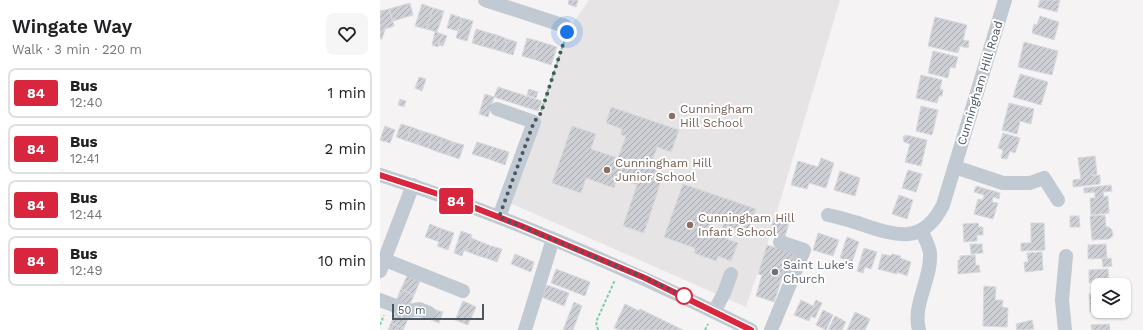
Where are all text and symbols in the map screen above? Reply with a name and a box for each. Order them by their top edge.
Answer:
button: heart [326,13,368,55]
text: Wingate Way [12,15,132,38]
street label: Cunningham Hill Road [954,19,1006,147]
your location [557,22,577,42]
text: Walk · 3 min · 220 m [12,42,142,57]
text: Bus [70,77,98,95]
text: 1 min [327,84,366,102]
text: 84 [27,85,45,101]
text: 12:40 [70,95,103,110]
place label: Cunningham Hill School [680,102,753,130]
marker: Cunningham Hill School [667,111,677,121]
text: Bus [70,133,98,151]
text: 2 min [325,140,366,158]
text: 84 [27,141,45,157]
text: 12:41 [70,151,99,166]
place label: Cunningham Hill Junior School [615,156,712,184]
marker: Cunningham Hill Junior School [602,165,612,175]
line badge: 84 [438,188,474,214]
text: Bus [70,189,98,207]
text: 84 [447,193,465,209]
text: 5 min [325,196,366,214]
text: 84 [27,197,45,213]
text: 12:44 [70,207,102,222]
place label: Cunningham Hill Infant School [698,211,795,239]
marker: Cunningham Hill Infant School [685,220,695,230]
text: Bus [70,245,98,263]
text: 10 min [318,252,366,270]
text: 84 [27,253,45,269]
place label: Saint Luke's Church [783,258,854,286]
text: 12:49 [70,263,102,278]
marker: Saint Luke's Church [770,267,780,277]
map controls [1091,278,1131,318]
button: layers [1091,278,1131,318]
unlabelled marker [675,287,693,305]
scale bar [392,302,484,321]
text: 50 m [398,304,425,317]

